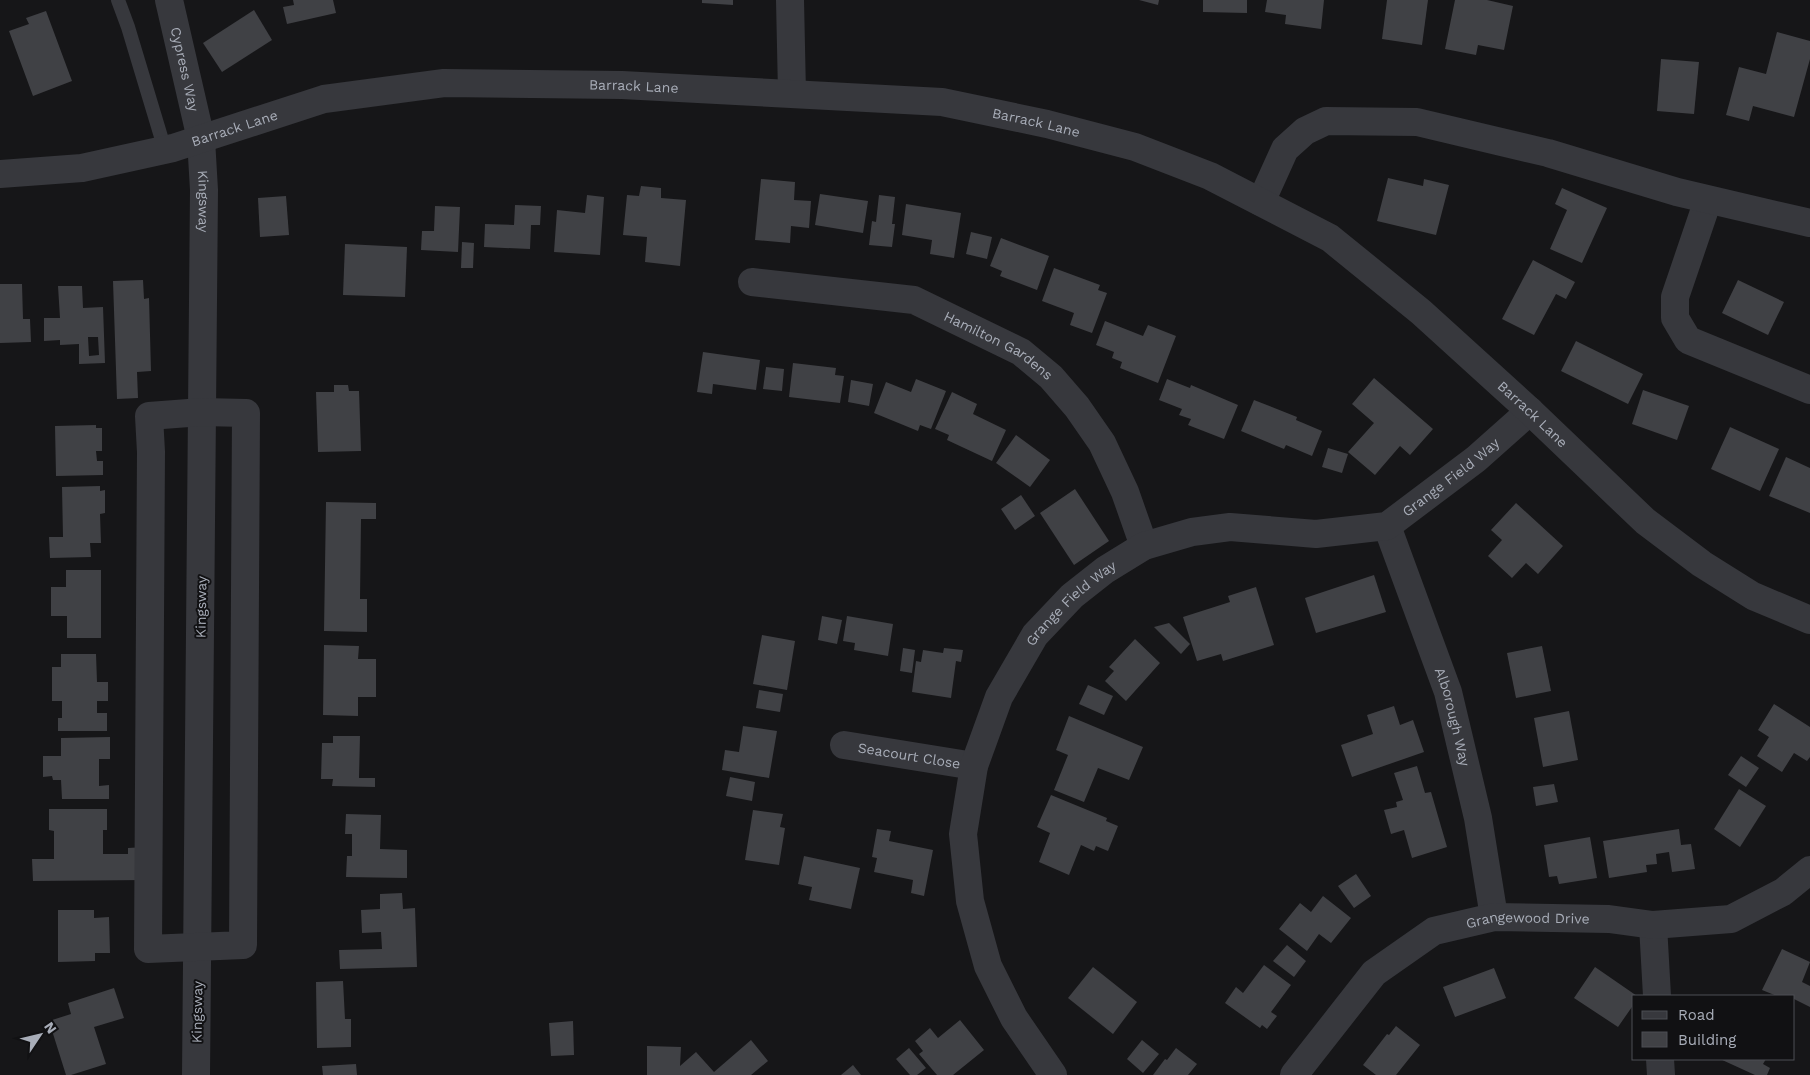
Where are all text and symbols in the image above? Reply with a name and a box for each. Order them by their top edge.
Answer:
street label: Cypress Way [167,25,203,114]
street label: Barrack Lane [589,77,679,96]
street label: Barrack Lane [991,105,1082,140]
street label: Barrack Lane [189,107,280,149]
street label: Kingsway [195,170,212,233]
street label: Hamilton Gardens [941,308,1056,383]
street label: Barrack Lane [1494,378,1571,451]
street label: Grange Field Way [1399,434,1503,520]
street label: Grange Field Way [1023,557,1119,649]
street label: Kingsway [192,575,210,638]
street label: Alborough Way [1432,665,1474,768]
street label: Seacourt Close [857,739,962,772]
street label: Grangewood Drive [1464,908,1590,931]
street label: Kingsway [188,980,206,1043]
legend [1632,995,1795,1060]
text: Road [1678,1006,1715,1024]
north arrow [15,1010,65,1060]
text: N [41,1019,60,1036]
text: Building [1678,1031,1736,1049]

